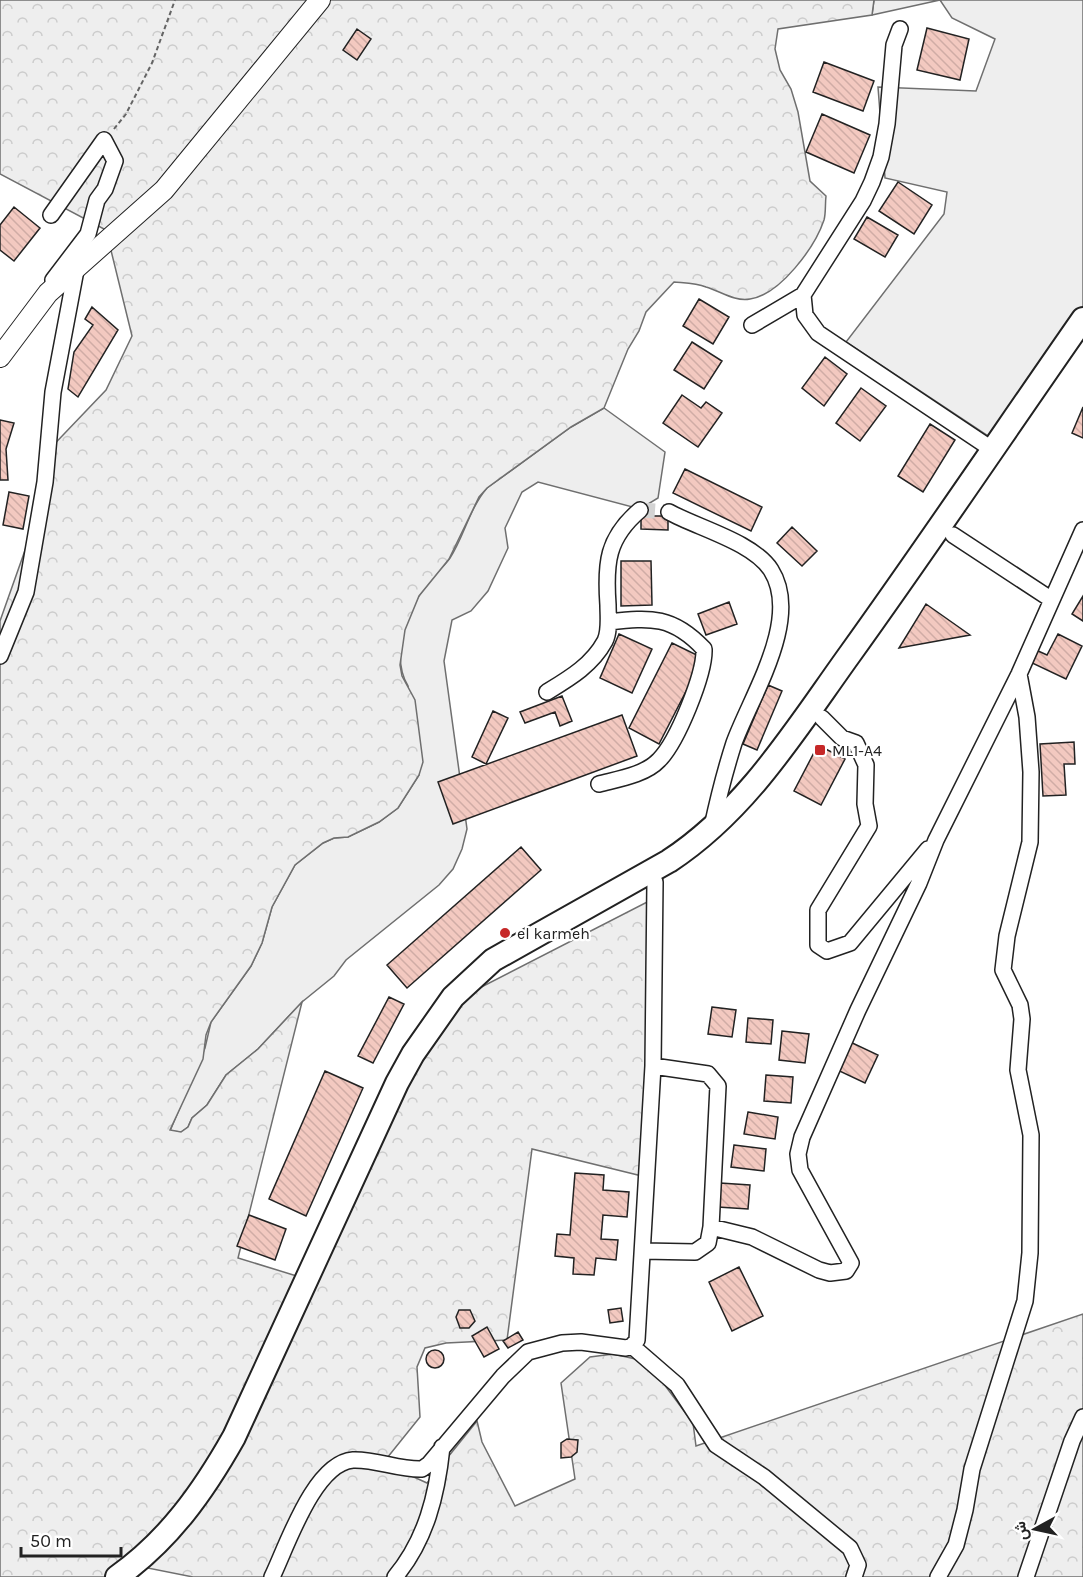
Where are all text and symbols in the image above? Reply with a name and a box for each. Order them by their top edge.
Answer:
place label: ML1-A4 [832,741,882,760]
marker: ML1-A4 [813,743,827,757]
place label: el karmeh [517,924,590,943]
marker: el karmeh [498,926,512,940]
north arrow [1005,1499,1065,1559]
scale bar [21,1520,122,1558]
text: ش [1010,1520,1031,1542]
text: 50 m [30,1530,72,1552]

